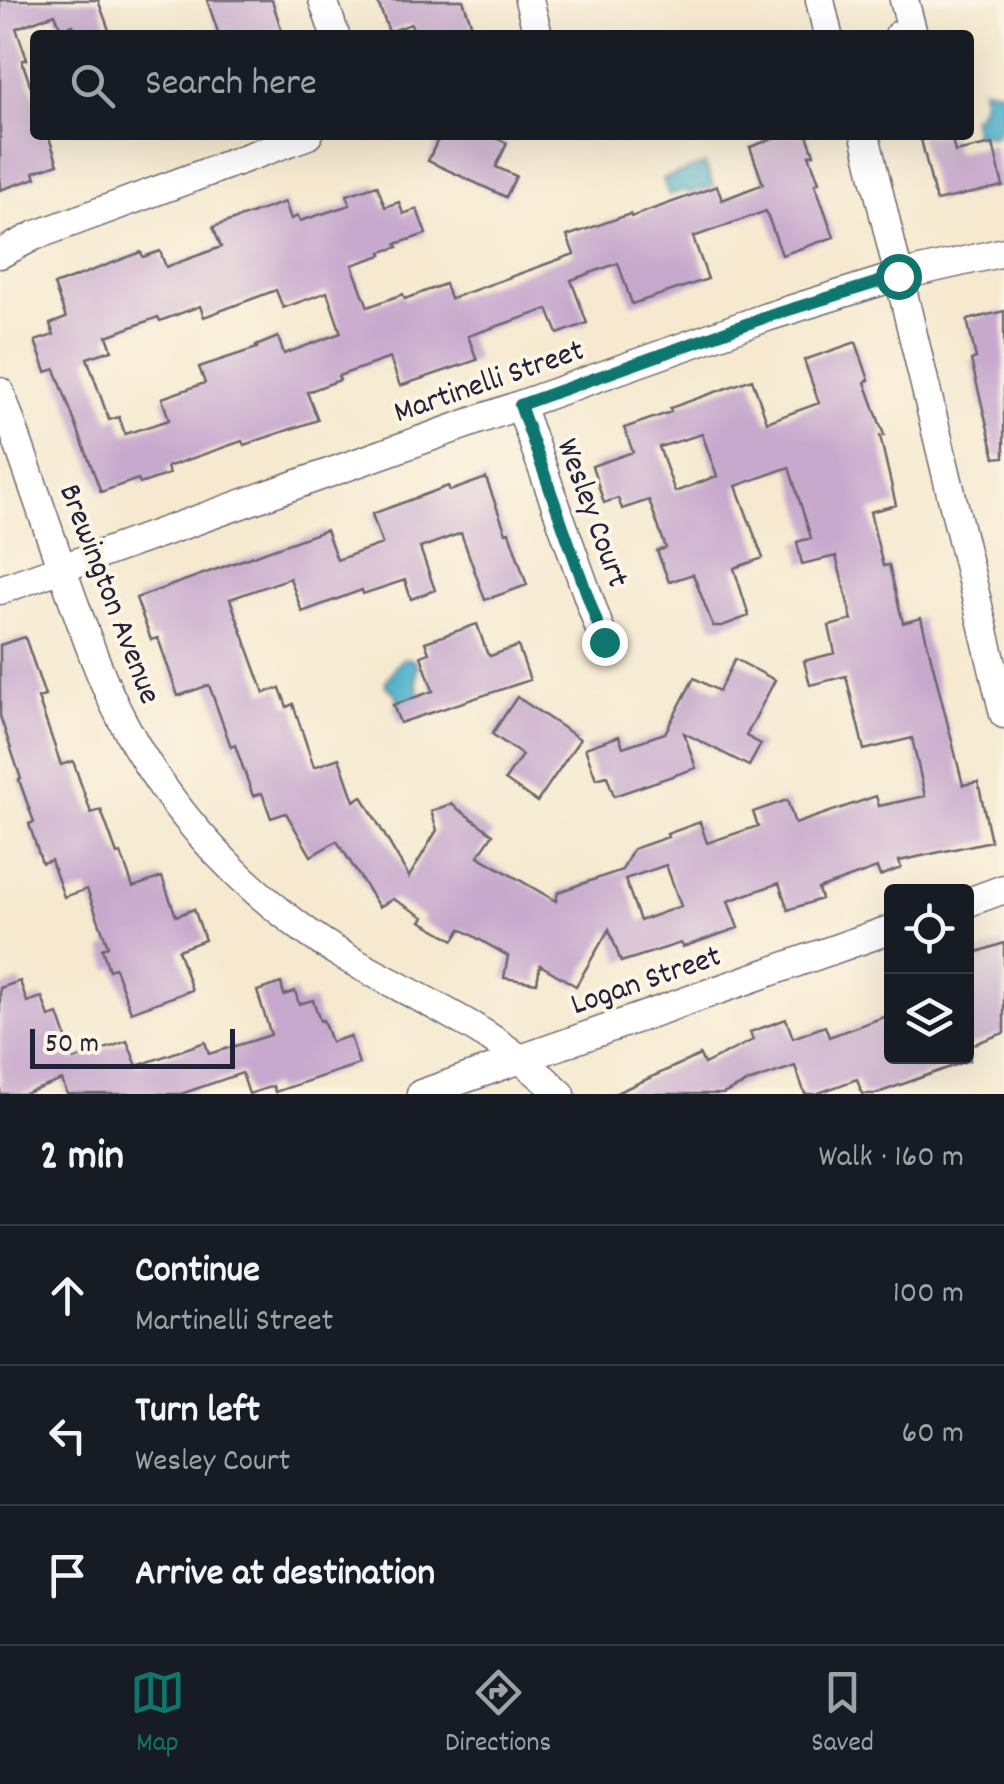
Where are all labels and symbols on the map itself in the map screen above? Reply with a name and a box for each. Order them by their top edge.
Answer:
route start [876,254,922,300]
street label: Martinelli Street [388,330,591,438]
street label: Wesley Court [542,433,639,595]
street label: Brewington Avenue [44,478,170,711]
route end [582,620,628,666]
street label: Logan Street [565,935,728,1030]
scale bar [30,1024,235,1068]

